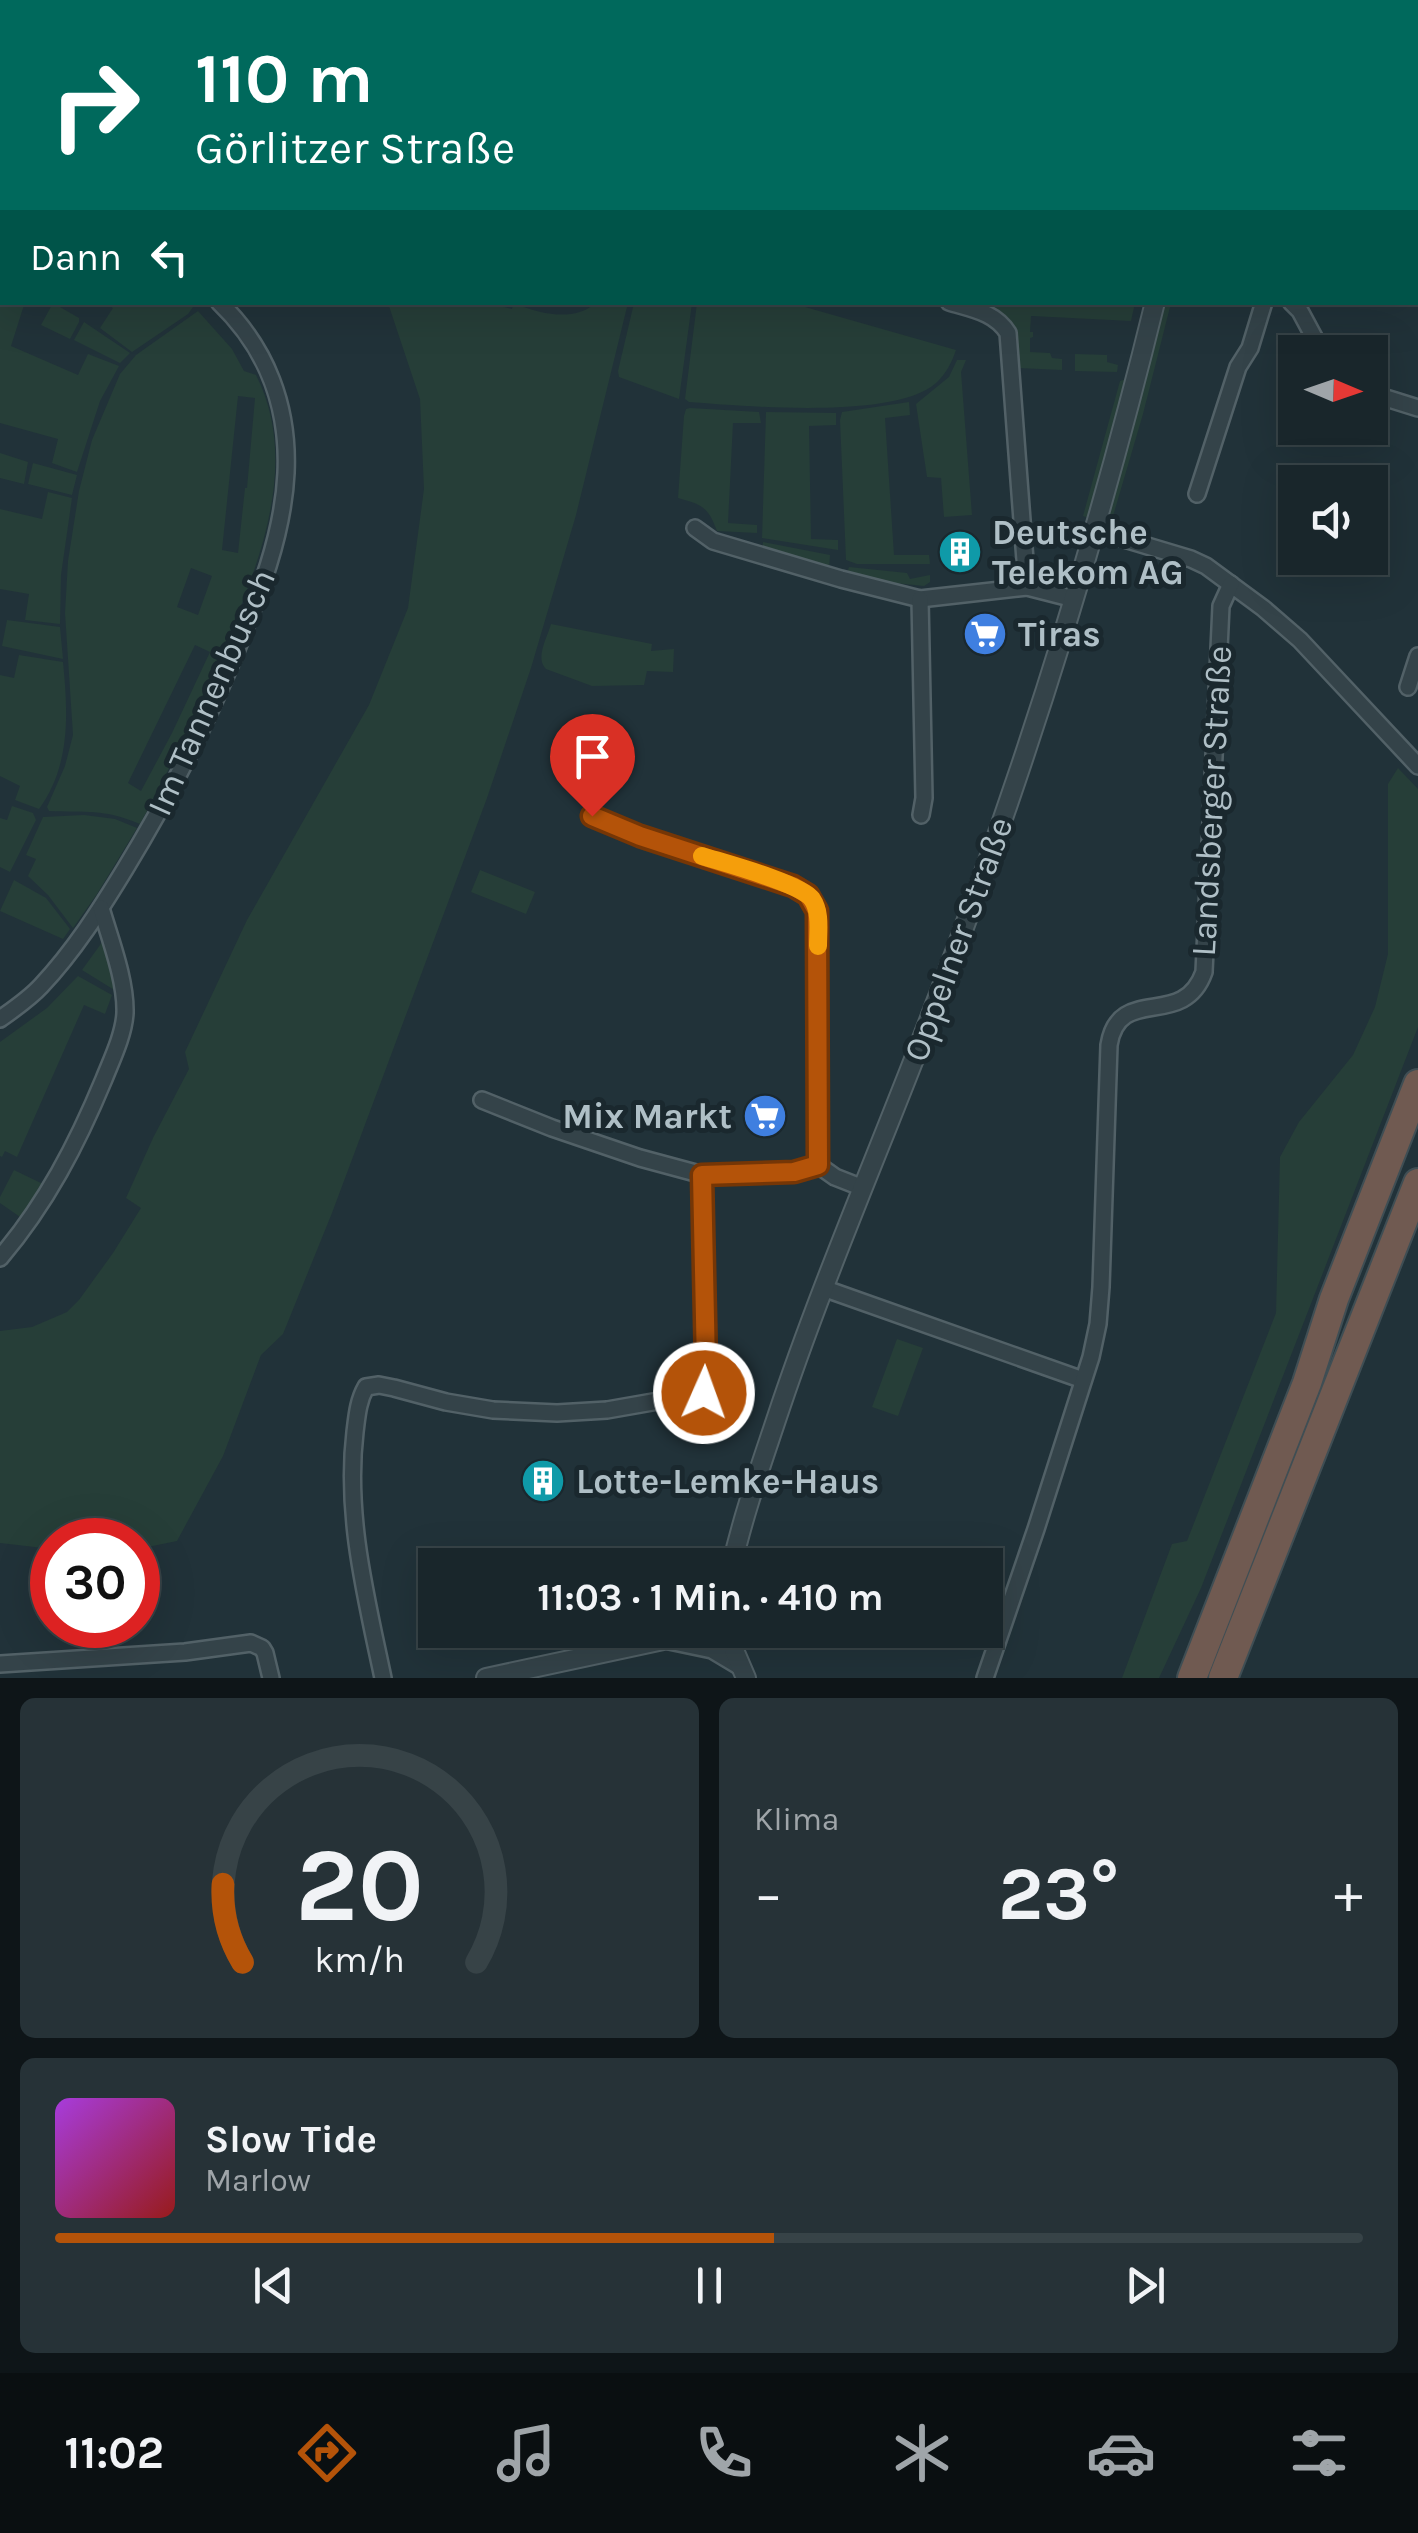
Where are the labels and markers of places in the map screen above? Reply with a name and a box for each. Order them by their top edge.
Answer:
place label: Deutsche Telekom AG [992,512,1184,593]
building icon: Deutsche Telekom AG [937,529,983,575]
supermarket icon: Tiras [962,611,1008,657]
place label: Tiras [1018,614,1101,655]
pin [550,714,635,817]
supermarket icon: Mix Markt [742,1093,788,1139]
place label: Mix Markt [562,1096,732,1137]
building icon: Lotte-Lemke-Haus [520,1458,566,1504]
place label: Lotte-Lemke-Haus [576,1461,879,1502]

